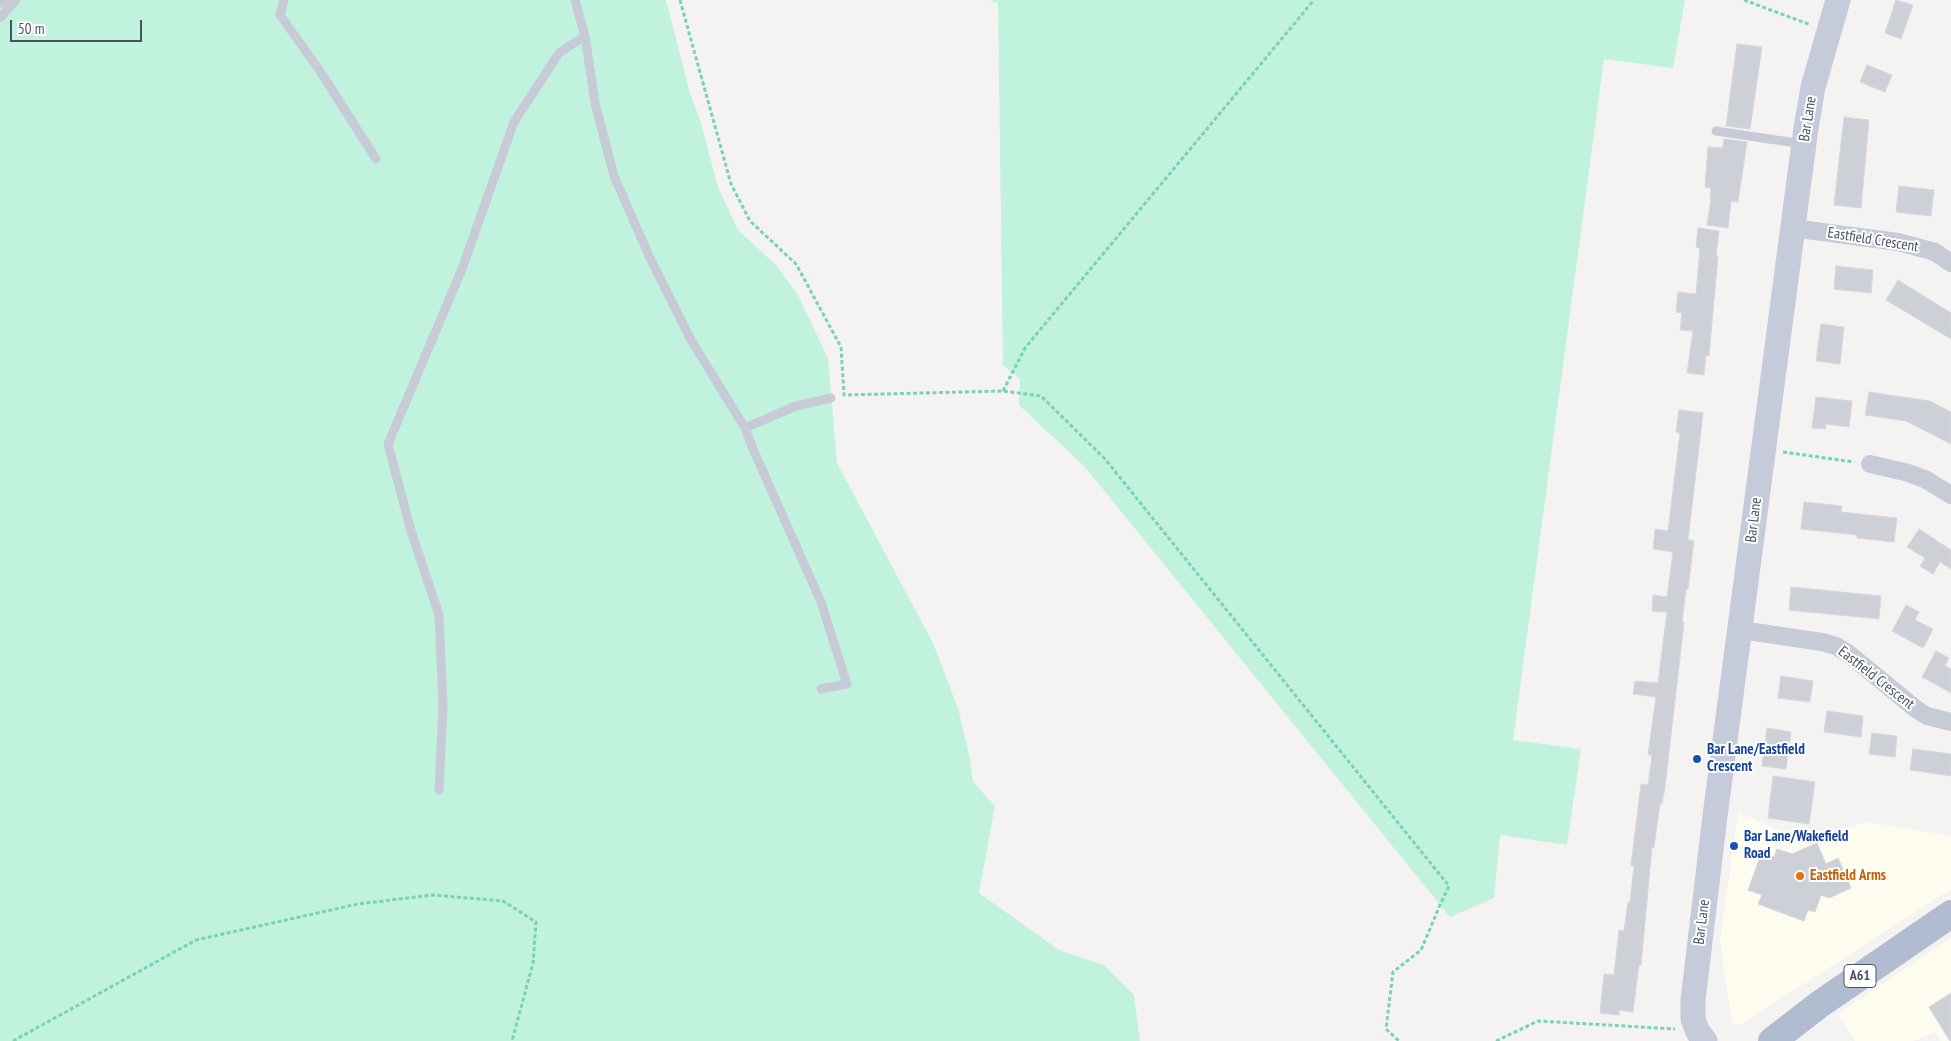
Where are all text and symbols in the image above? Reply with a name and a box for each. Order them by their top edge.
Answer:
scale bar [12,10,145,42]
text: 50 m [18,19,44,38]
street label: Bar Lane [1796,95,1820,143]
street label: Eastfield Crescent [1826,224,1920,256]
street label: Bar Lane [1742,496,1766,544]
street label: Eastfield Crescent [1834,643,1918,713]
place label: Bar Lane/Eastfield Crescent [1707,741,1805,776]
marker: Bar Lane/Eastfield Crescent [1691,753,1703,765]
place label: Bar Lane/Wakefield Road [1744,828,1848,863]
marker: Bar Lane/Wakefield Road [1728,840,1740,852]
place label: Eastfield Arms [1810,867,1886,885]
marker: Eastfield Arms [1794,870,1806,882]
street label: Bar Lane [1690,898,1714,946]
road number: A61 [1844,964,1876,988]

